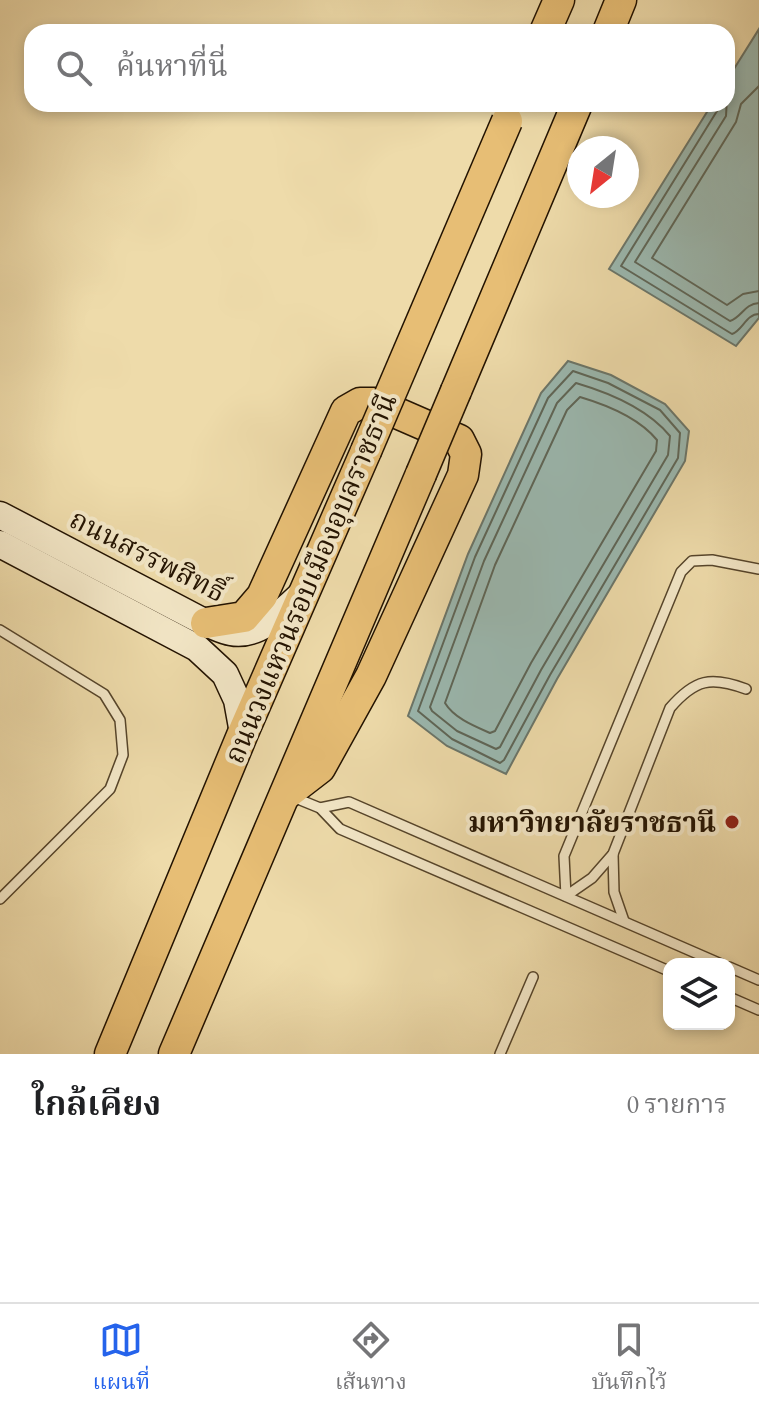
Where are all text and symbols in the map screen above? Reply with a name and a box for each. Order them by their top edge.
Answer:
search box [24,24,735,112]
icon: search [52,46,96,90]
text: ค้นหาที่นี่ [116,46,228,85]
north arrow [567,136,639,208]
street label: ถนนวงแหวนรอบเมืองอุบลราชธานี [216,387,405,769]
street label: ถนนสรรพสิทธิ์ [64,499,235,611]
place label: มหาวิทยาลัยราชธานี [468,804,716,840]
marker: มหาวิทยาลัยราชธานี [723,813,741,831]
map controls [663,958,735,1030]
button: layers [663,958,735,1030]
text: ใกล้เคียง [32,1081,161,1125]
text: 0 รายการ [627,1087,727,1121]
tab: แผนที่ [92,1318,150,1401]
tab: เส้นทาง [335,1318,407,1401]
tab: บันทึกไว้ [592,1318,667,1401]

